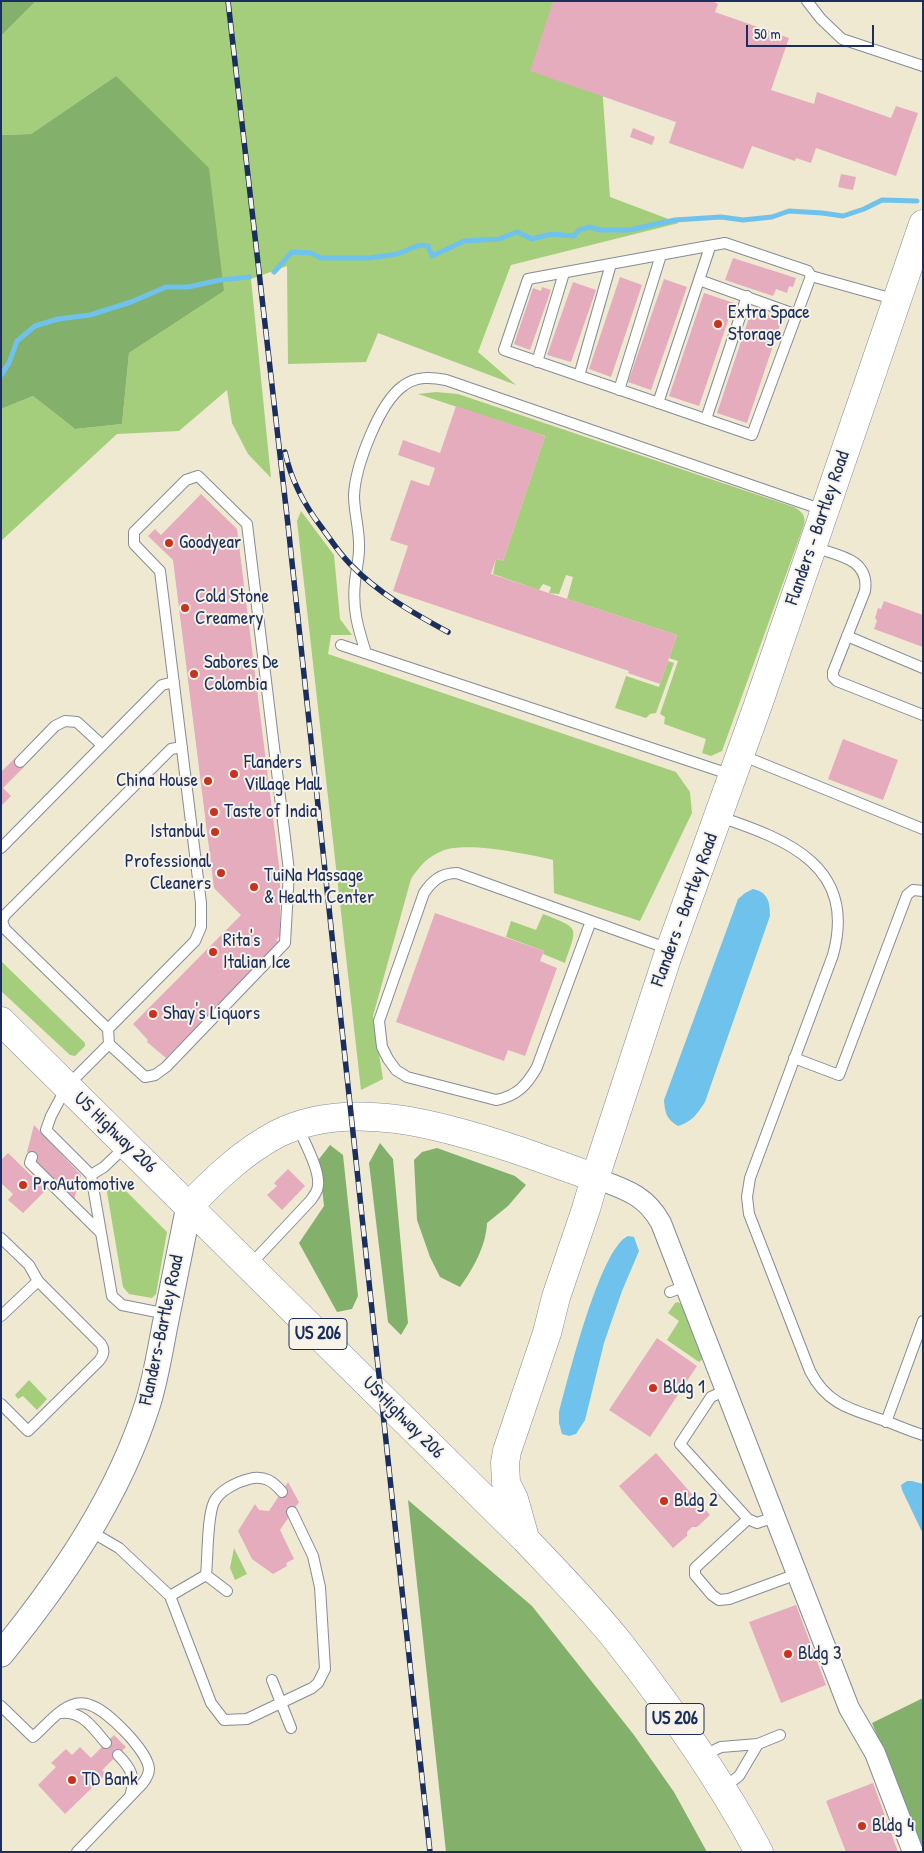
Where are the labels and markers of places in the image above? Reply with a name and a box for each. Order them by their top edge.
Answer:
place label: Extra Space Storage [728,302,810,346]
marker: Extra Space Storage [712,318,724,330]
place label: Goodyear [179,532,241,554]
marker: Goodyear [163,537,175,549]
place label: Cold Stone Creamery [195,586,269,630]
marker: Cold Stone Creamery [179,602,191,614]
place label: Sabores De Colombia [204,652,279,696]
marker: Sabores De Colombia [188,668,200,680]
place label: Flanders Village Mall [244,752,322,796]
marker: Flanders Village Mall [228,768,240,780]
place label: China House [116,770,198,792]
marker: China House [202,775,214,787]
place label: Taste of India [224,801,317,823]
marker: Taste of India [208,806,220,818]
place label: Istanbul [150,821,205,843]
marker: Istanbul [209,826,221,838]
place label: Professional Cleaners [125,851,211,895]
place label: TuiNa Massage & Health Center [264,865,374,909]
marker: Professional Cleaners [215,867,227,879]
marker: TuiNa Massage & Health Center [248,881,260,893]
place label: Rita's Italian Ice [223,930,291,974]
marker: Rita's Italian Ice [207,946,219,958]
place label: Shay's Liquors [163,1003,260,1025]
marker: Shay's Liquors [147,1008,159,1020]
place label: ProAutomotive [33,1174,135,1196]
marker: ProAutomotive [17,1179,29,1191]
place label: Bldg 1 [663,1377,705,1399]
marker: Bldg 1 [647,1382,659,1394]
place label: Bldg 2 [674,1490,718,1512]
marker: Bldg 2 [658,1495,670,1507]
place label: Bldg 3 [798,1643,841,1665]
marker: Bldg 3 [782,1648,794,1660]
place label: TD Bank [82,1769,138,1791]
marker: TD Bank [66,1774,78,1786]
place label: Bldg 4 [872,1815,914,1837]
marker: Bldg 4 [856,1820,868,1832]

